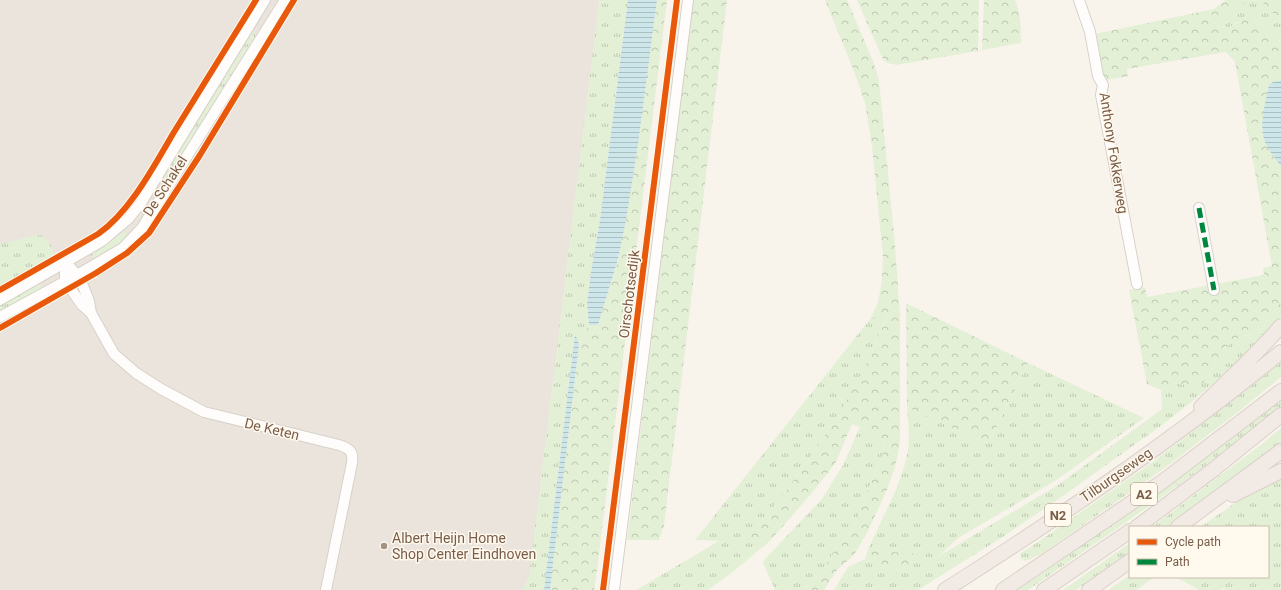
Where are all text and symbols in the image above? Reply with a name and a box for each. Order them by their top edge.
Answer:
street label: Anthony Fokkerweg [1097,91,1131,215]
street label: De Schakel [140,153,190,219]
street label: Oirschotsedijk [616,248,642,339]
street label: De Keten [243,415,301,443]
street label: Tilburgseweg [1077,444,1155,506]
road number: A2 [1131,483,1157,505]
road number: N2 [1045,504,1071,526]
legend [1129,526,1269,578]
place label: Albert Heijn Home Shop Center Eindhoven [392,530,536,562]
text: Cycle path [1165,535,1221,549]
marker: Albert Heijn Home Shop Center Eindhoven [379,541,389,551]
text: Path [1165,555,1190,569]

